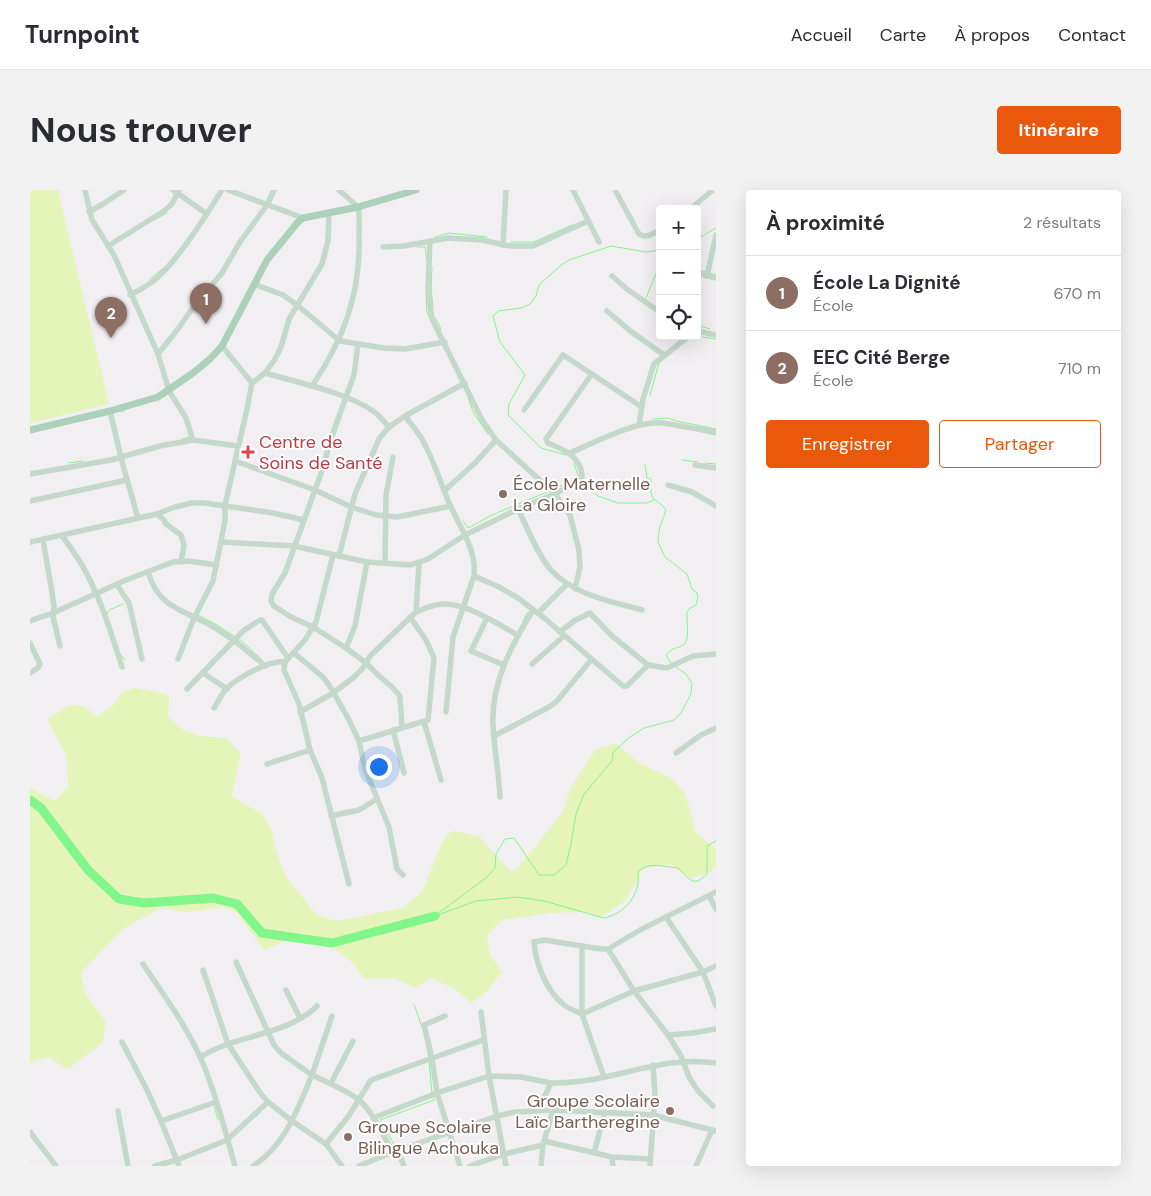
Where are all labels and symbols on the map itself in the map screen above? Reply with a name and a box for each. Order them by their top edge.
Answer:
pin: 1 [190,283,222,324]
pin: 2 [95,297,127,338]
place label: Centre de Soins de Santé [259,430,382,475]
marker: Centre de Soins de Santé [241,445,255,459]
place label: École Maternelle La Gloire [513,472,650,517]
marker: École Maternelle La Gloire [497,488,509,500]
your location [366,754,392,780]
place label: Groupe Scolaire Laïc Bartheregine [515,1089,660,1134]
marker: Groupe Scolaire Laïc Bartheregine [664,1105,676,1117]
place label: Groupe Scolaire Bilingue Achouka [358,1115,499,1160]
marker: Groupe Scolaire Bilingue Achouka [342,1131,354,1143]

